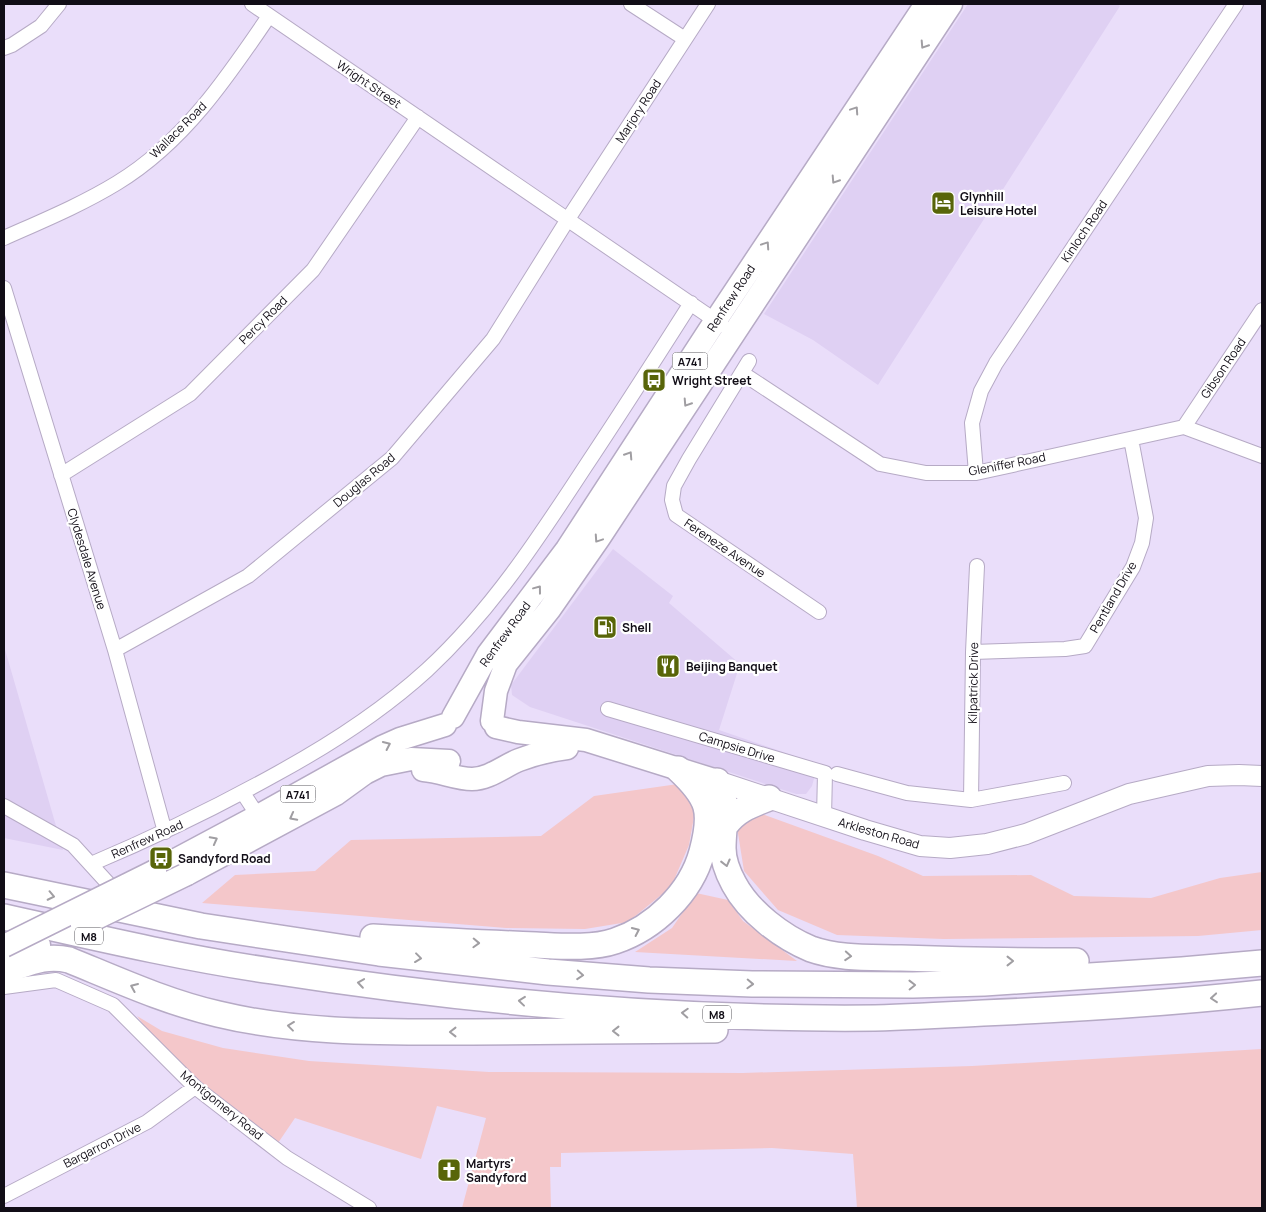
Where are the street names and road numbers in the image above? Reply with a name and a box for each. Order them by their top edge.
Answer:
street label: Wright Street [333,56,405,112]
street label: Marjory Road [611,76,665,146]
street label: Wallace Road [146,98,210,162]
street label: Kinloch Road [1057,197,1111,265]
street label: Renfrew Road [703,261,759,335]
street label: Percy Road [235,292,291,348]
street label: Gibson Road [1196,334,1250,402]
road number: A741 [672,352,708,370]
street label: Gleniffer Road [967,448,1047,480]
street label: Douglas Road [329,449,399,511]
street label: Clydesdale Avenue [64,506,110,612]
street label: Fereneze Avenue [681,515,769,581]
street label: Pentland Drive [1086,558,1140,636]
street label: Renfrew Road [476,598,534,670]
street label: Kilpatrick Drive [964,642,982,724]
street label: Campsie Drive [697,727,777,767]
road number: A741 [280,786,316,802]
street label: Arkleston Road [836,813,922,853]
street label: Renfrew Road [108,816,186,862]
road number: M8 [75,928,103,944]
road number: M8 [703,1006,731,1022]
street label: Montgomery Road [177,1066,267,1144]
street label: Bargarron Drive [60,1118,144,1172]

